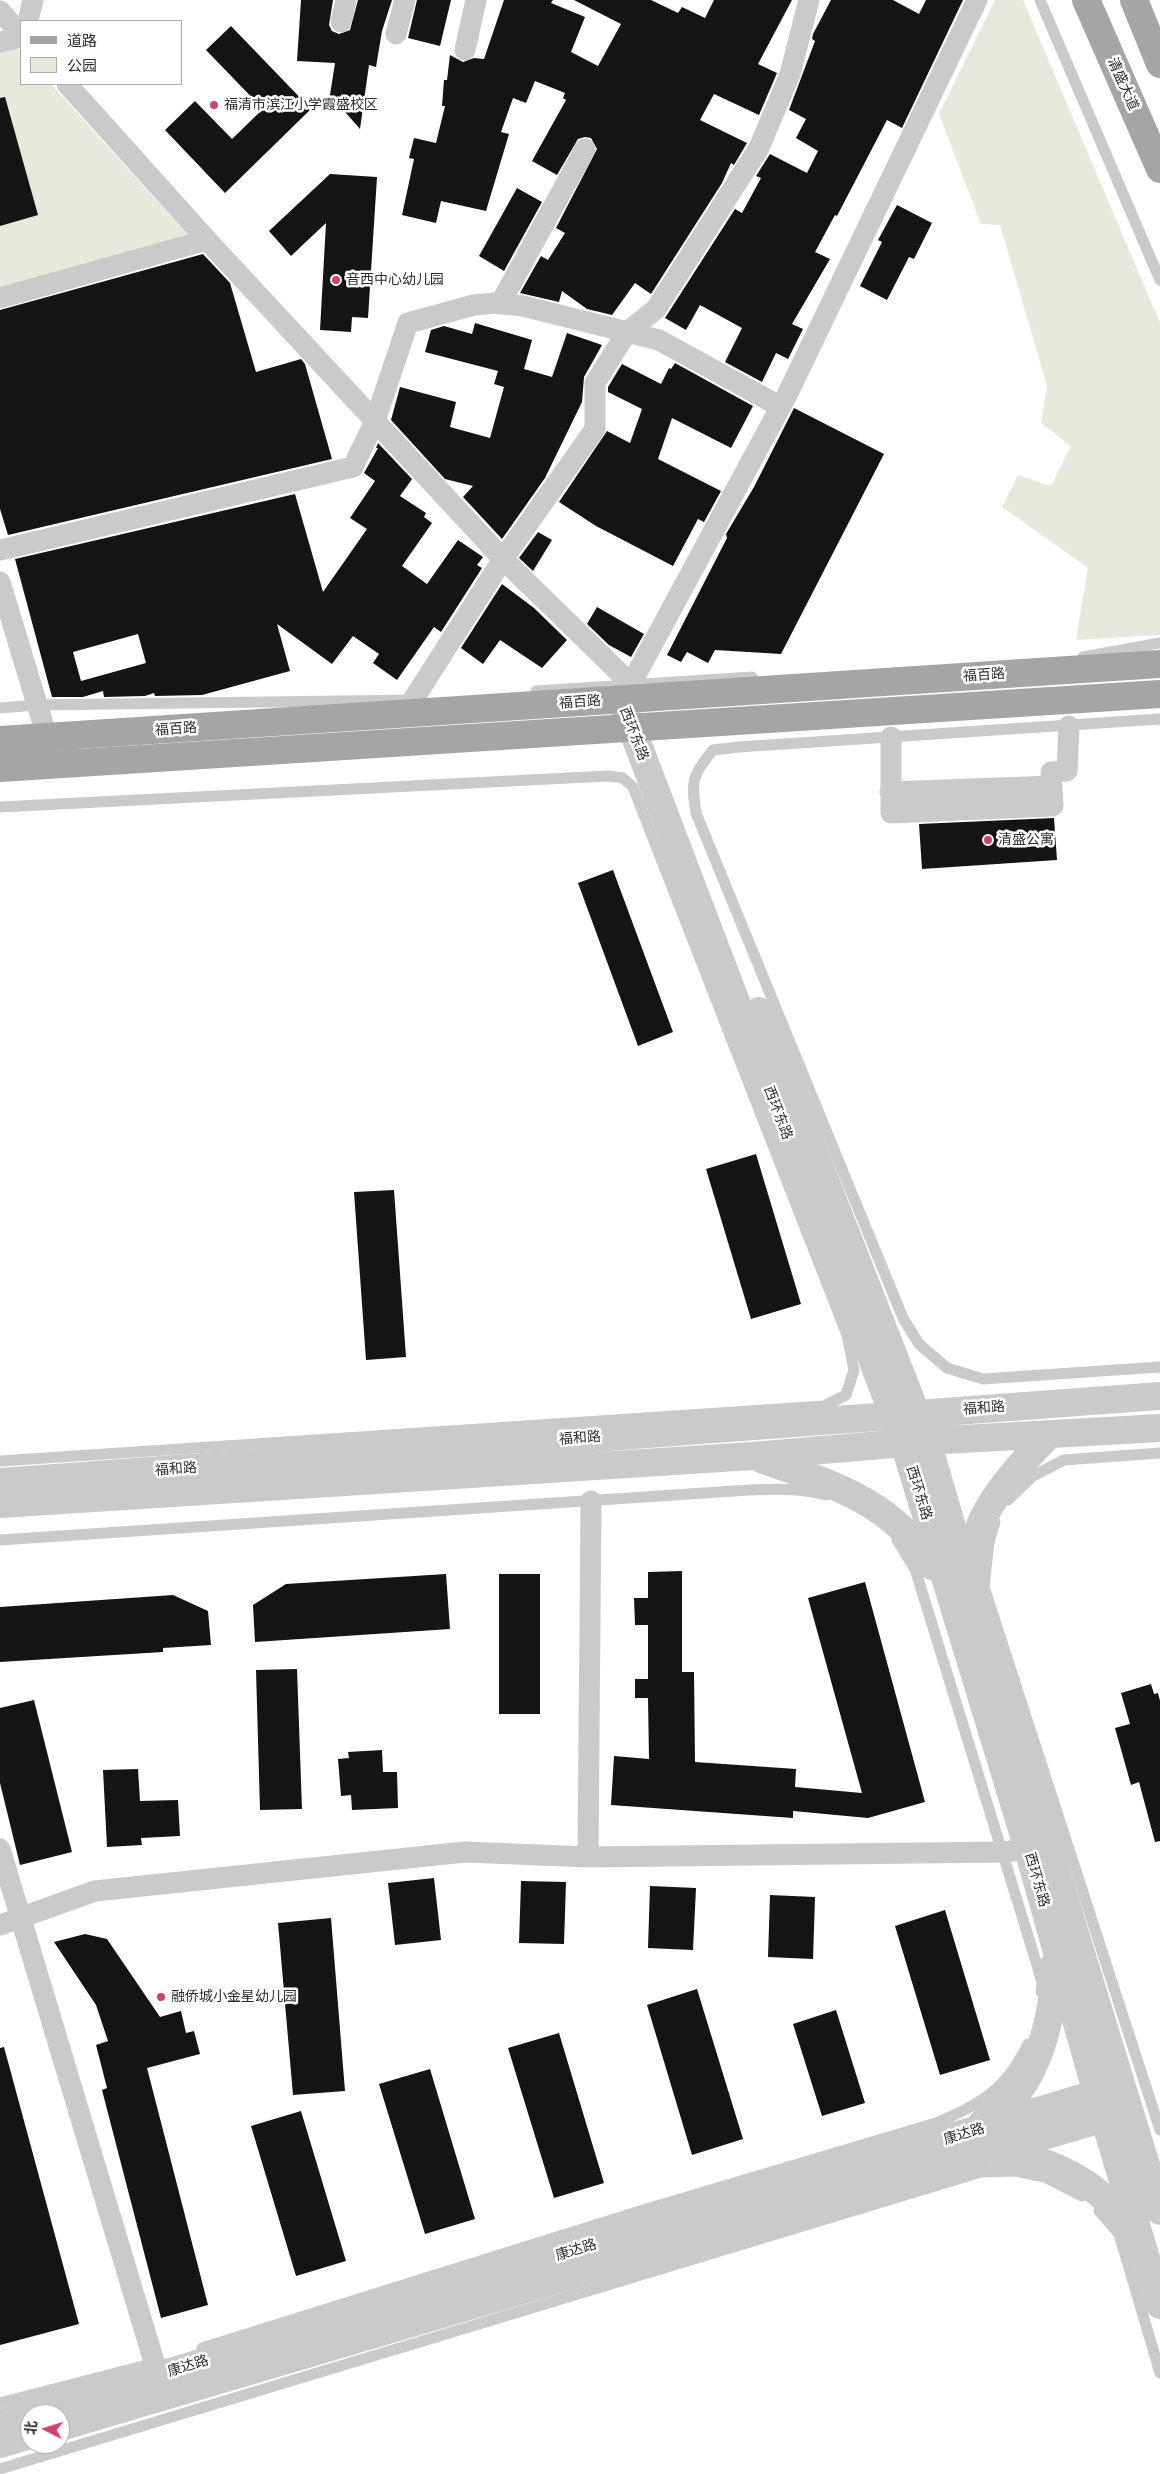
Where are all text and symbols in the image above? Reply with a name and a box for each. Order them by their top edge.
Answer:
legend [20,20,182,85]
text: 道路 [67,31,97,50]
street label: 清盛大道 [1104,55,1142,113]
text: 公园 [67,56,97,75]
place label: 福清市滨江小学霞盛校区 [224,97,378,113]
marker: 福清市滨江小学霞盛校区 [208,99,220,111]
place label: 音西中心幼儿园 [346,272,444,288]
marker: 音西中心幼儿园 [330,274,342,286]
street label: 福百路 [962,665,1006,685]
street label: 福百路 [558,692,602,712]
street label: 西环东路 [616,705,652,763]
street label: 福百路 [154,719,198,739]
place label: 清盛公寓 [998,832,1054,848]
marker: 清盛公寓 [982,834,994,846]
street label: 西环东路 [760,1084,796,1142]
street label: 福和路 [962,1398,1006,1418]
street label: 福和路 [558,1428,602,1448]
street label: 福和路 [154,1459,198,1479]
street label: 西环东路 [903,1464,935,1522]
street label: 西环东路 [1021,1851,1053,1909]
place label: 融侨城小金星幼儿园 [171,1989,297,2005]
marker: 融侨城小金星幼儿园 [155,1991,167,2003]
street label: 康达路 [941,2120,987,2148]
street label: 康达路 [553,2236,599,2264]
street label: 康达路 [165,2352,211,2380]
north arrow [20,2404,70,2454]
text: 北 [21,2420,41,2436]

